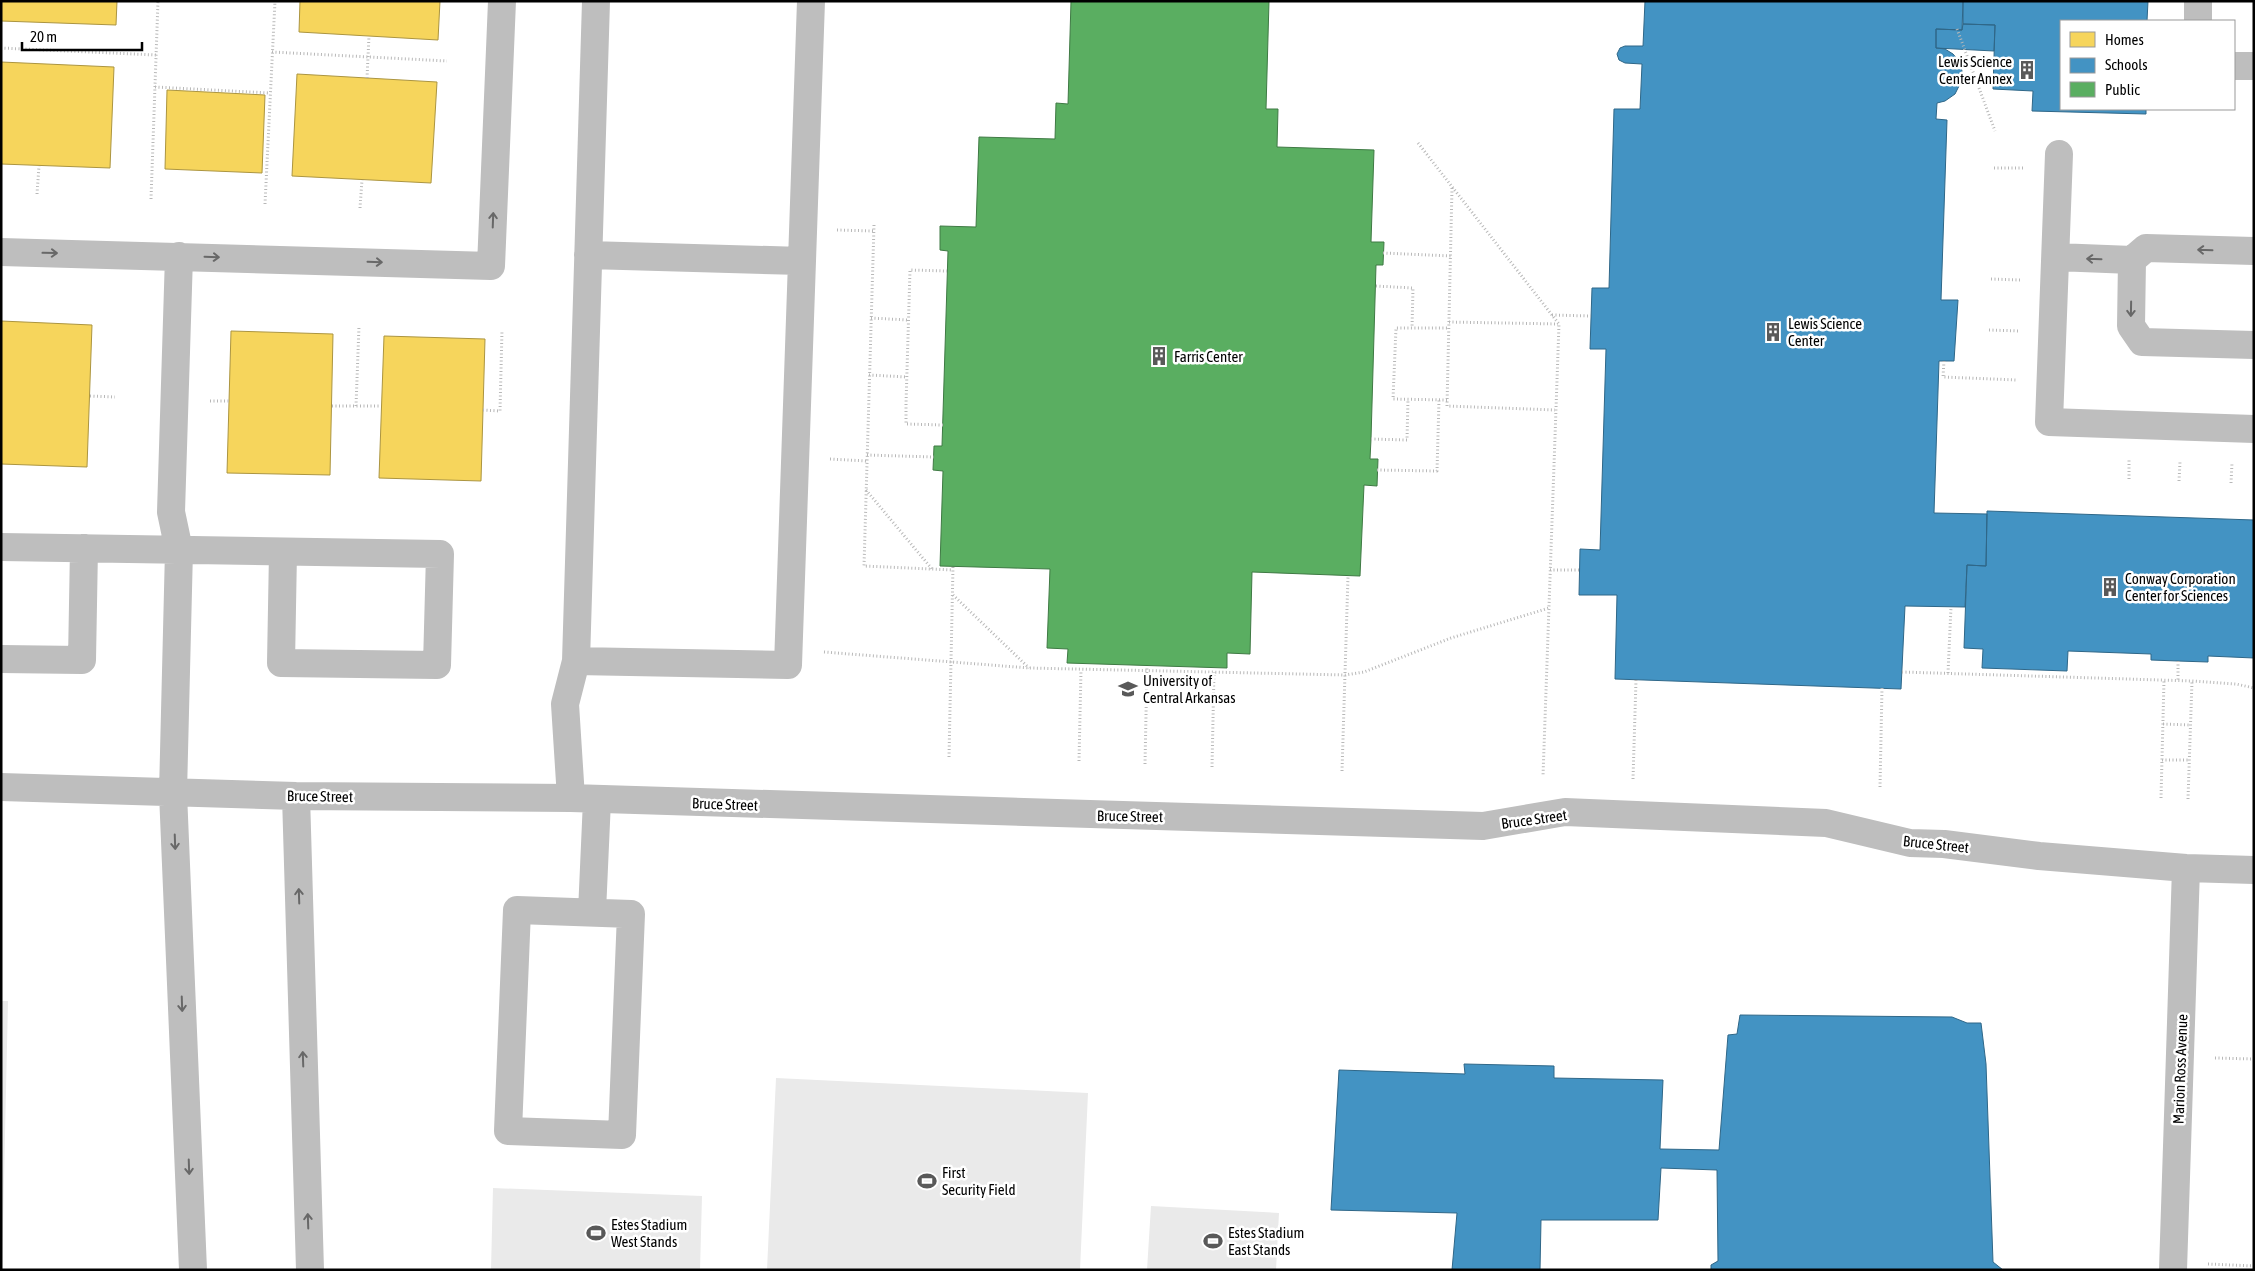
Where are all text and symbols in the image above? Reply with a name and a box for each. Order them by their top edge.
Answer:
scale bar [22,20,142,52]
legend [2060,20,2235,110]
text: 20 m [30,28,57,45]
text: Homes [2105,31,2144,48]
place label: Lewis Science Center Annex [1938,53,2012,87]
text: Schools [2105,56,2148,73]
building icon: Lewis Science Center Annex [2016,59,2038,81]
text: Public [2105,81,2140,98]
one-way arrow [488,212,498,228]
one-way arrow [2197,245,2213,254]
one-way arrow [42,248,58,258]
one-way arrow [204,252,220,262]
one-way arrow [2086,254,2102,263]
one-way arrow [366,257,383,267]
one-way arrow [2126,300,2136,316]
place label: Lewis Science Center [1788,315,1862,349]
building icon: Lewis Science Center [1762,321,1784,343]
building icon: Farris Center [1148,345,1170,367]
place label: Farris Center [1174,348,1243,365]
place label: Conway Corporation Center for Sciences [2125,570,2236,604]
building icon: Conway Corporation Center for Sciences [2099,576,2121,598]
place label: University of Central Arkansas [1143,672,1235,706]
school or university icon: University of Central Arkansas [1117,678,1139,700]
street label: Bruce Street [287,787,353,805]
street label: Bruce Street [692,794,758,814]
street label: Bruce Street [1500,806,1568,832]
street label: Bruce Street [1097,807,1163,825]
street label: Bruce Street [1902,832,1970,856]
one-way arrow [170,834,180,850]
one-way arrow [294,888,304,904]
one-way arrow [177,996,187,1012]
street label: Marion Ross Avenue [2170,1014,2190,1124]
one-way arrow [299,1051,308,1067]
one-way arrow [184,1158,193,1174]
place label: First Security Field [942,1164,1016,1198]
sports icon: First Security Field [916,1170,938,1192]
one-way arrow [303,1213,313,1230]
place label: Estes Stadium West Stands [611,1216,687,1250]
sports icon: Estes Stadium West Stands [585,1222,607,1244]
place label: Estes Stadium East Stands [1228,1224,1304,1258]
sports icon: Estes Stadium East Stands [1202,1230,1224,1252]

